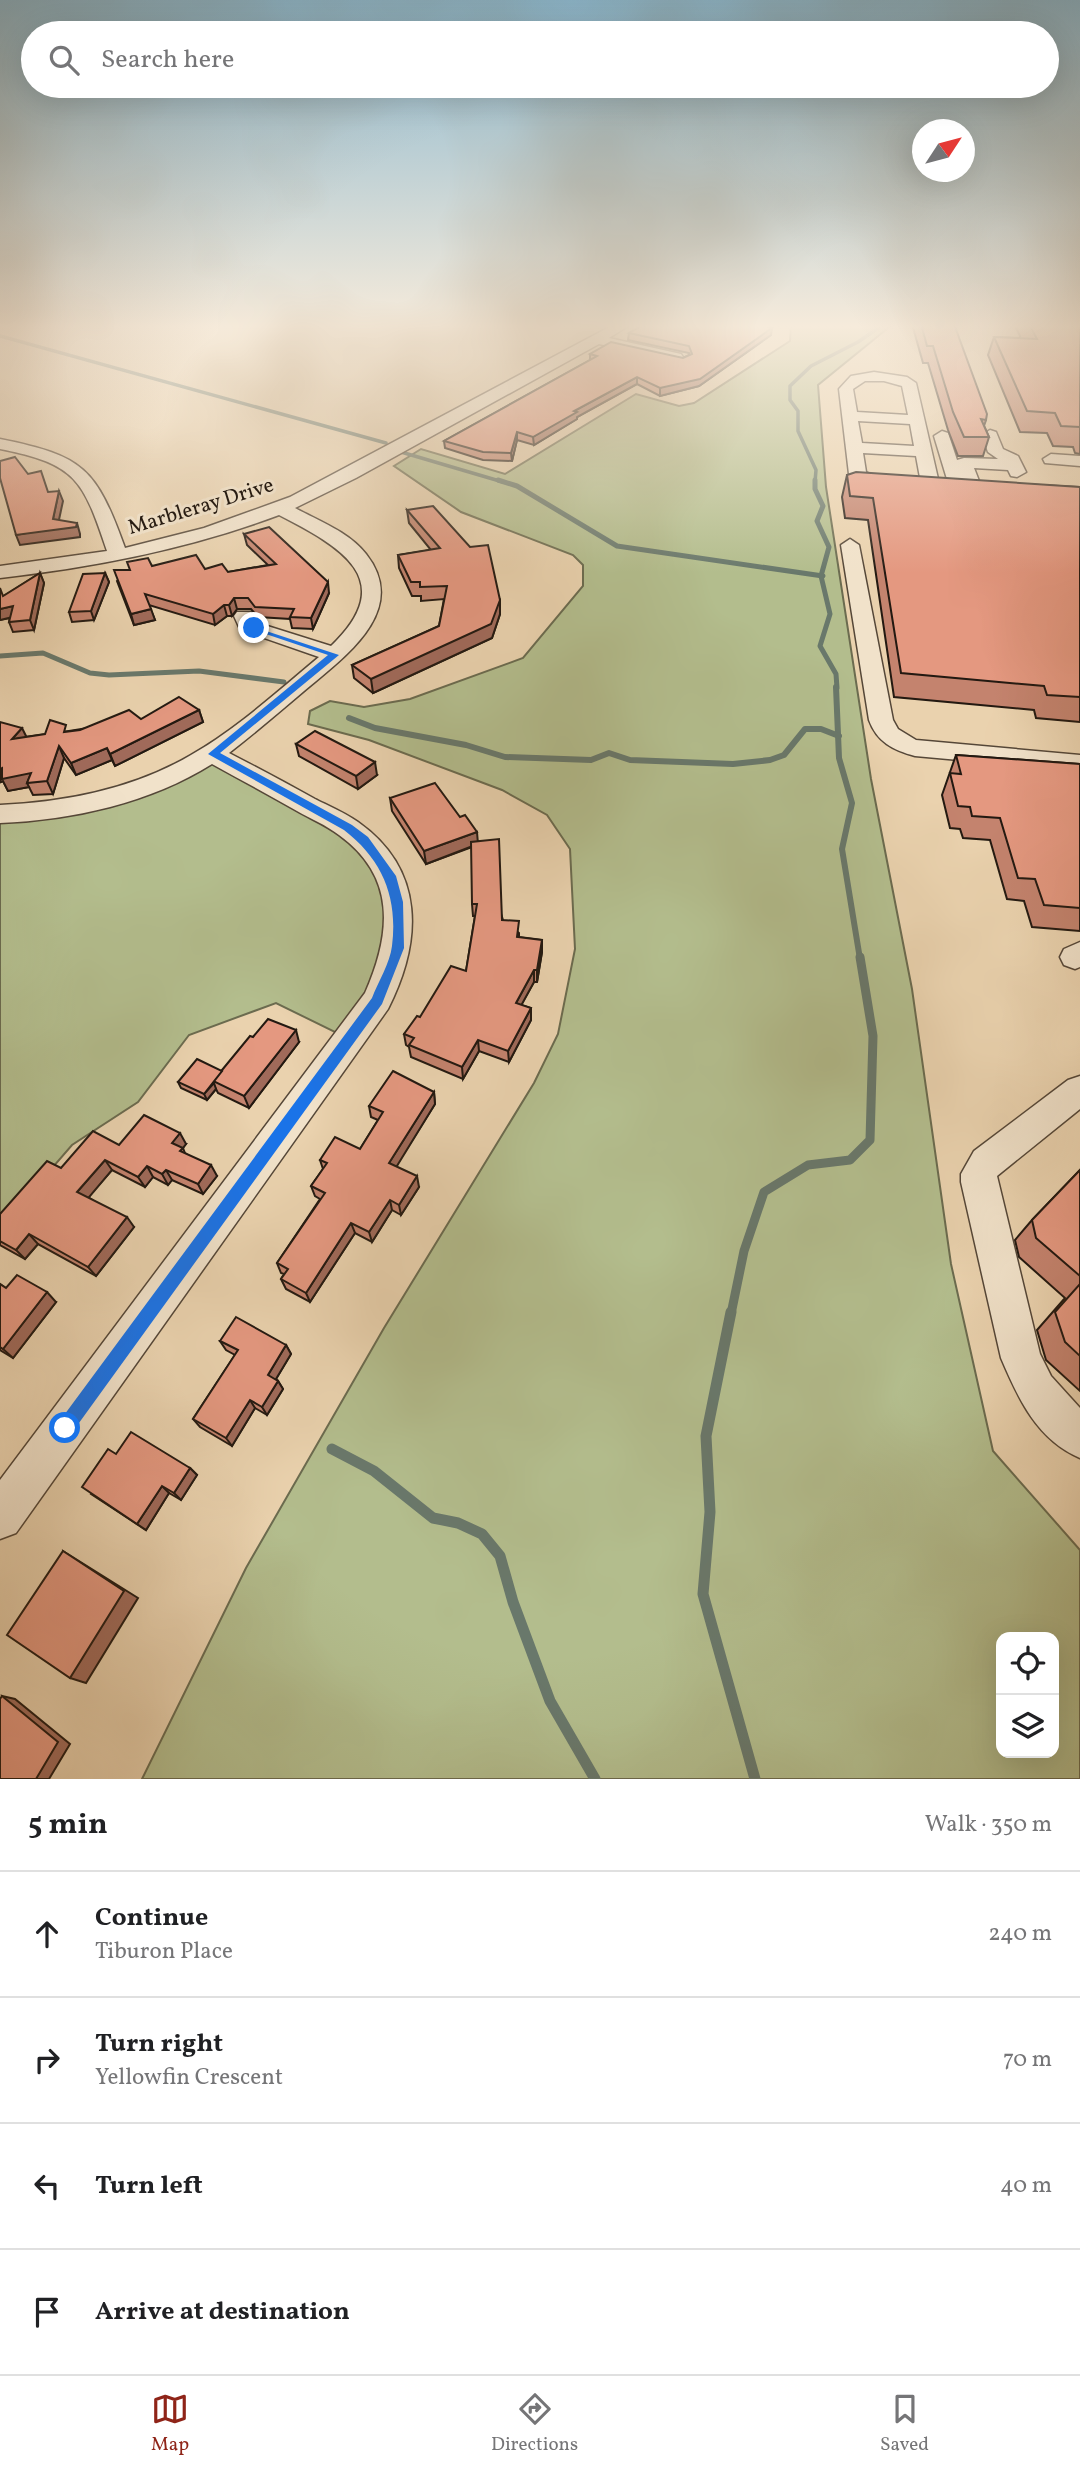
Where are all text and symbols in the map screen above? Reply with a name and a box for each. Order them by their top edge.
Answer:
search box [21,21,1059,98]
icon: search [45,41,83,79]
text: Search here [101,42,234,78]
north arrow [912,119,975,182]
street label: Marbleray Drive [124,471,278,543]
route end [238,612,269,643]
route start [49,1412,80,1443]
map controls [996,1632,1059,1758]
button: locate [996,1632,1059,1695]
button: layers [996,1695,1059,1758]
text: 5 min [28,1804,108,1846]
text: Walk · 350 m [925,1809,1052,1841]
text: Continue [95,1900,208,1936]
icon: ahead [28,1915,66,1953]
text: 240 m [988,1918,1052,1950]
text: Tiburon Place [95,1936,233,1968]
text: Turn right [95,2026,223,2062]
icon: right [28,2041,66,2079]
text: 70 m [1003,2044,1052,2076]
text: Yellowfin Crescent [95,2062,283,2094]
icon: left [28,2167,66,2205]
text: Turn left [95,2168,203,2204]
text: 40 m [1000,2170,1052,2202]
icon: arrive [28,2293,66,2331]
text: Arrive at destination [95,2294,350,2330]
tab: Map [151,2390,189,2458]
tab: Directions [491,2390,578,2458]
tab: Saved [880,2390,929,2458]

